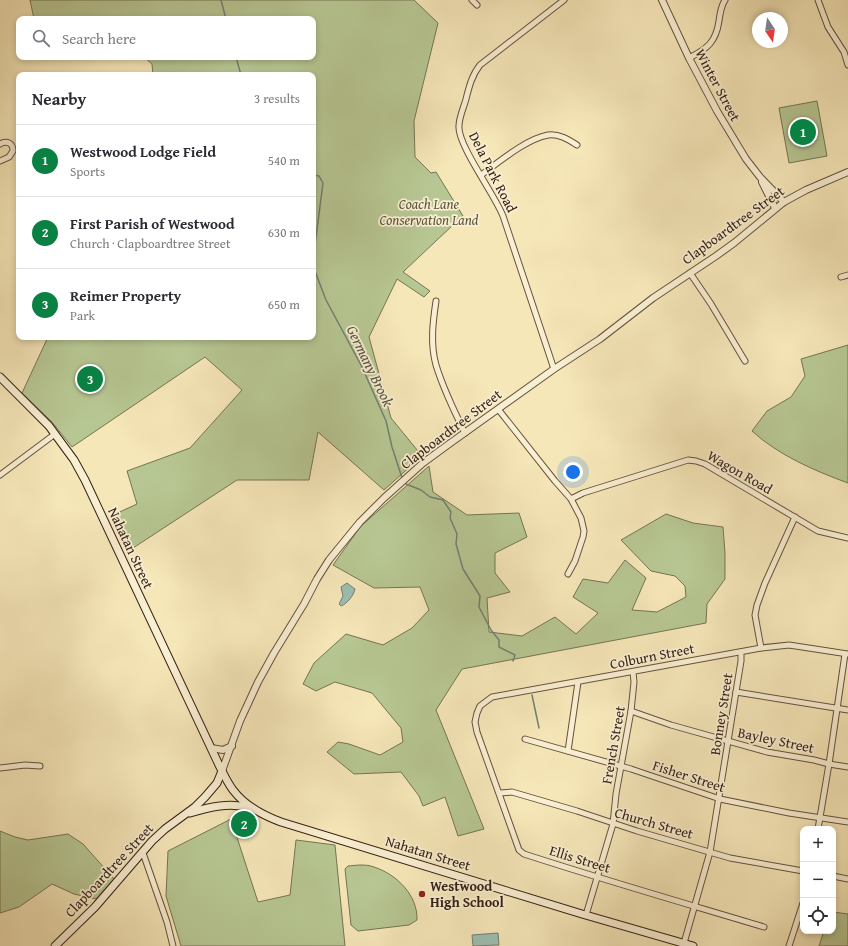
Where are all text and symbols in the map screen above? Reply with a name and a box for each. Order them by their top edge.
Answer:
north arrow [752,12,788,48]
search box [16,16,316,60]
icon: search [30,27,52,49]
text: Search here [62,28,136,49]
street label: Winter Street [691,45,746,125]
text: Nearby [32,86,86,111]
text: 3 results [254,89,300,108]
pin: 1 [790,117,816,147]
street label: Dela Park Road [464,128,522,216]
text: Westwood Lodge Field [70,141,216,162]
text: 1 [42,151,48,170]
text: 540 m [268,151,300,170]
text: Sports [70,162,105,181]
street label: Clapboardtree Street [678,181,788,269]
park label: Coach Lane Conservation Land [379,194,479,230]
text: First Parish of Westwood [70,213,235,234]
text: 2 [42,223,48,242]
text: 630 m [268,223,300,242]
text: Church · Clapboardtree Street [70,234,231,253]
text: Reimer Property [70,285,181,306]
text: 3 [42,295,48,314]
text: 650 m [268,295,300,314]
text: Park [70,306,95,325]
water label: Germany Brook [342,322,399,410]
pin: 3 [77,364,103,394]
street label: Clapboardtree Street [396,384,506,474]
street label: Wagon Road [704,445,777,499]
your location [563,462,583,482]
street label: Nahatan Street [103,504,159,592]
street label: Colburn Street [608,638,696,674]
street label: Bonney Street [705,671,737,756]
street label: French Street [596,704,630,786]
street label: Bayley Street [736,722,816,758]
street label: Fisher Street [650,755,728,797]
street label: Church Street [612,802,696,844]
pin: 2 [231,809,257,839]
street label: Clapboardtree Street [60,819,158,921]
map controls [800,826,836,934]
button: + [800,826,836,862]
street label: Nahatan Street [383,831,473,875]
street label: Ellis Street [547,840,613,878]
button: − [800,862,836,898]
place label: Westwood High School [430,876,505,912]
marker: Westwood High School [417,889,427,899]
button: locate [800,898,836,934]

